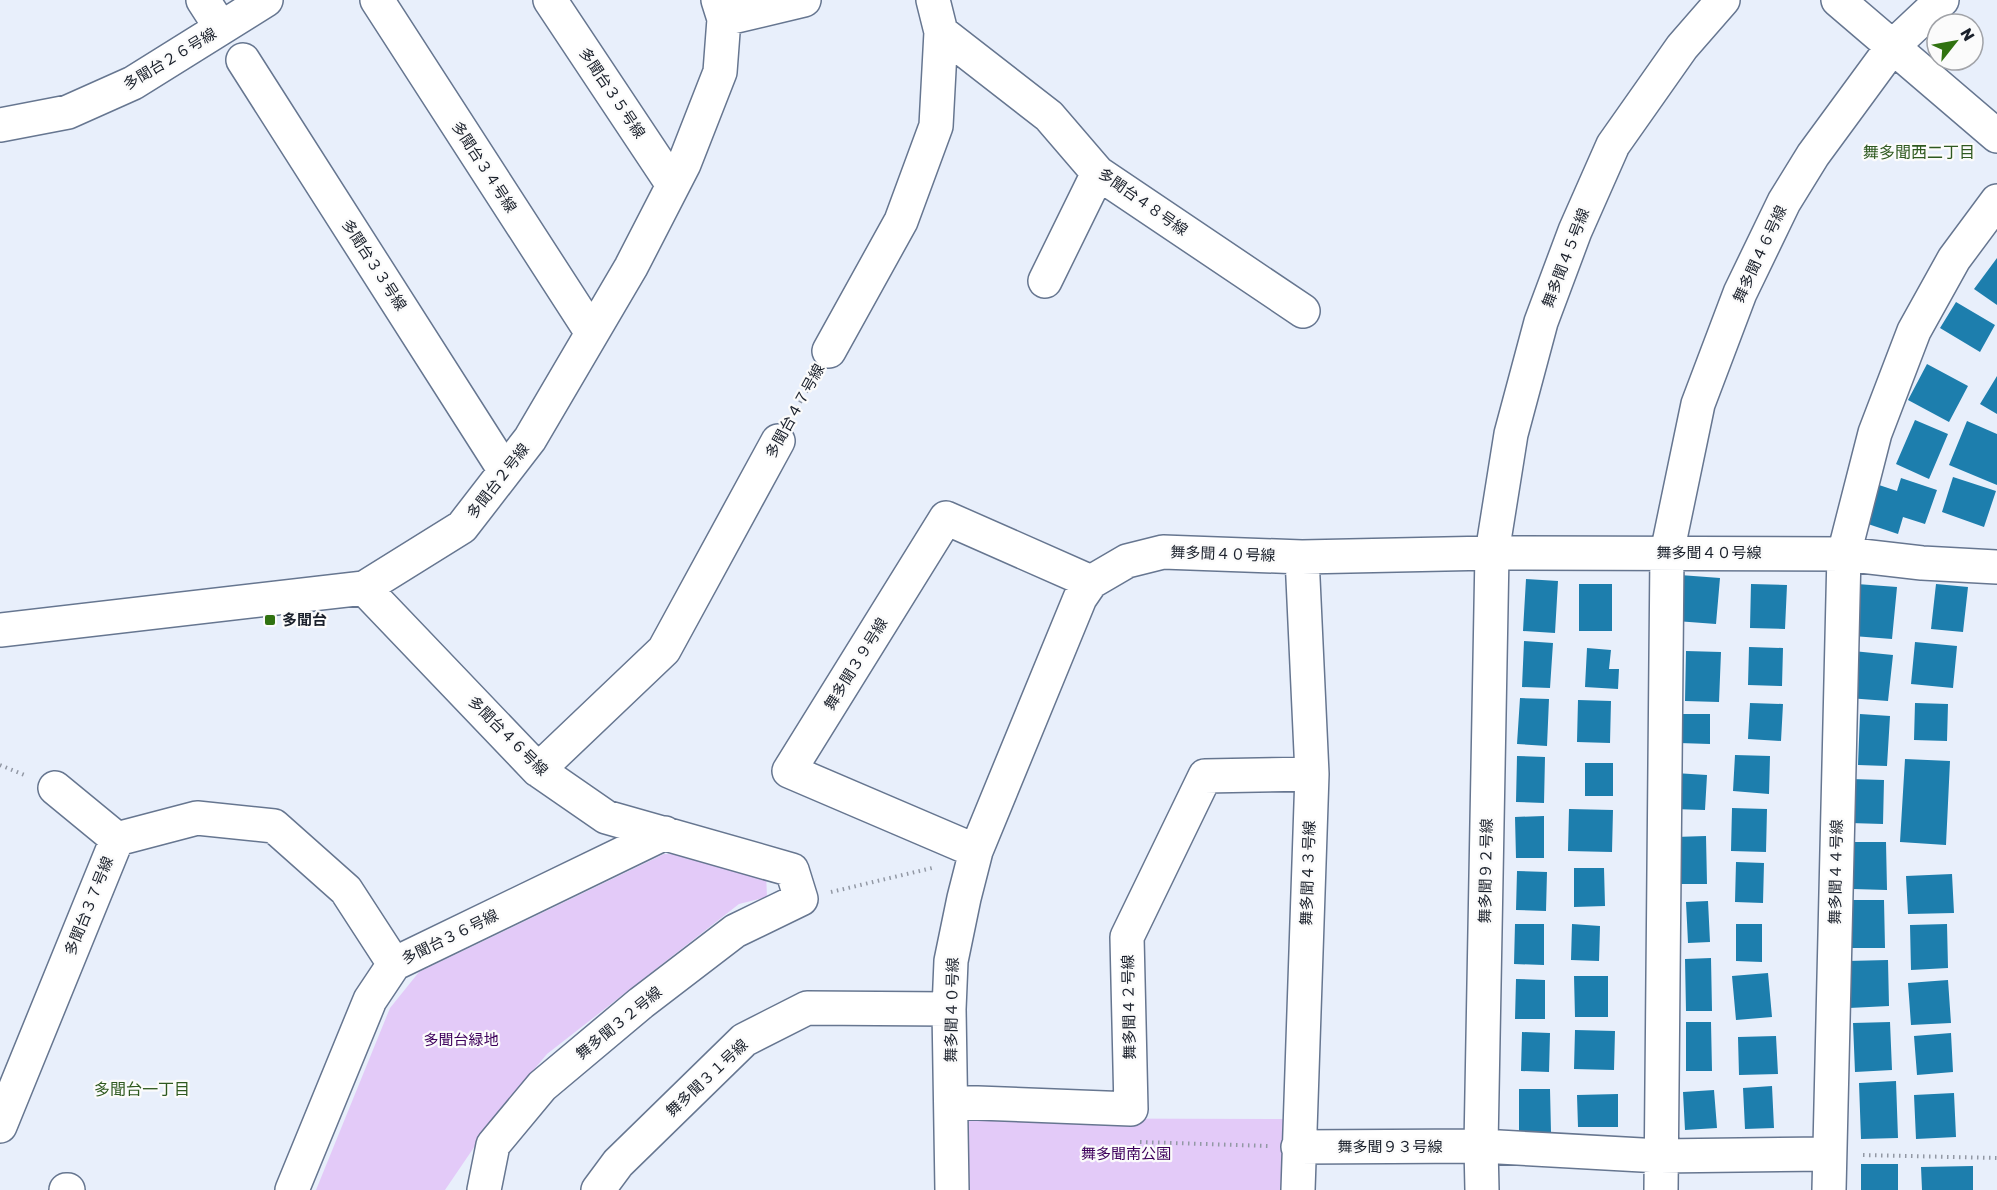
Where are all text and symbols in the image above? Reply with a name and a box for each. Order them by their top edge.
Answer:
north arrow [1925,12,1985,72]
street label: 多聞台２６号線 [120,24,220,94]
text: N [1956,25,1979,44]
street label: 多聞台３５号線 [575,44,649,142]
street label: 多聞台３４号線 [448,118,520,216]
district label: 舞多聞西二丁目 [1863,143,1975,162]
street label: 多聞台４８号線 [1095,165,1191,239]
street label: 舞多聞４６号線 [1730,203,1790,305]
street label: 舞多聞４５号線 [1539,206,1593,310]
street label: 多聞台３３号線 [338,216,410,314]
street label: 多聞台４７号線 [762,361,828,461]
street label: 多聞台２号線 [463,440,533,522]
street label: 舞多聞４０号線 [1170,543,1276,565]
street label: 舞多聞４０号線 [1656,544,1762,562]
place label: 多聞台 [282,611,327,629]
marker: 多聞台 [263,613,277,627]
street label: 舞多聞３９号線 [821,615,891,713]
street label: 多聞台４６号線 [465,693,551,779]
street label: 舞多聞９２号線 [1476,818,1496,924]
street label: 舞多聞４４号線 [1826,819,1846,925]
street label: 舞多聞４３号線 [1297,820,1319,926]
street label: 多聞台３７号線 [61,854,117,958]
street label: 多聞台３６号線 [399,906,501,968]
street label: 舞多聞４２号線 [1119,954,1139,1060]
street label: 舞多聞４０号線 [942,957,962,1063]
street label: 舞多聞３２号線 [573,983,665,1063]
park label: 多聞台緑地 [423,1031,499,1049]
street label: 舞多聞３１号線 [662,1036,752,1120]
district label: 多聞台一丁目 [94,1080,190,1099]
street label: 舞多聞９３号線 [1337,1138,1443,1156]
park label: 舞多聞南公園 [1081,1145,1171,1163]

